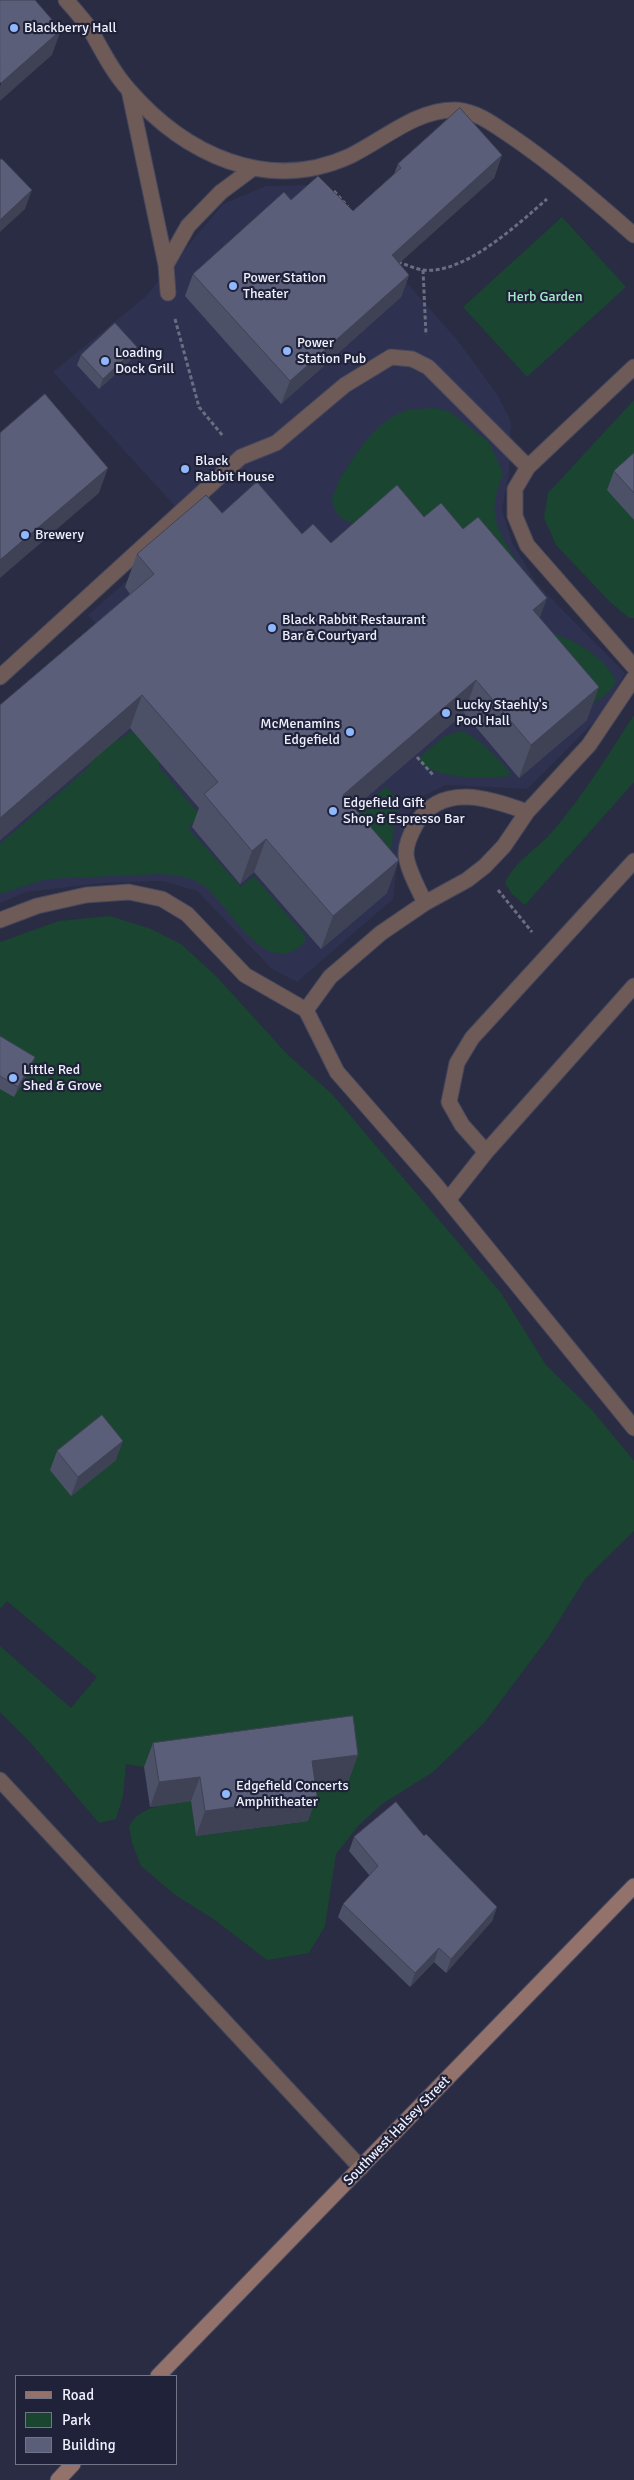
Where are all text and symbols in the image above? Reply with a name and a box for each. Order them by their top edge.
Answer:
place label: Blackberry Hall [24,20,117,36]
marker: Blackberry Hall [8,22,20,34]
place label: Power Station Theater [243,270,326,302]
marker: Power Station Theater [227,280,239,292]
park label: Herb Garden [507,289,583,305]
place label: Power Station Pub [297,335,366,368]
place label: Loading Dock Grill [115,345,174,378]
marker: Power Station Pub [281,345,293,357]
marker: Loading Dock Grill [99,355,111,367]
place label: Black Rabbit House [195,453,274,486]
marker: Black Rabbit House [179,463,191,475]
place label: Brewery [35,527,84,543]
marker: Brewery [19,529,31,541]
place label: Black Rabbit Restaurant Bar & Courtyard [282,612,426,644]
marker: Black Rabbit Restaurant Bar & Courtyard [266,622,278,634]
place label: Lucky Staehly's Pool Hall [456,697,548,730]
marker: Lucky Staehly's Pool Hall [440,707,452,719]
place label: McMenamins Edgefield [260,716,340,749]
marker: McMenamins Edgefield [344,726,356,738]
place label: Edgefield Gift Shop & Espresso Bar [343,795,465,828]
marker: Edgefield Gift Shop & Espresso Bar [327,805,339,817]
place label: Little Red Shed & Grove [23,1062,102,1094]
marker: Little Red Shed & Grove [7,1072,19,1084]
place label: Edgefield Concerts Amphitheater [236,1778,349,1810]
marker: Edgefield Concerts Amphitheater [220,1788,232,1800]
street label: Southwest Halsey Street [340,2073,454,2189]
legend [15,2375,178,2465]
text: Road [62,2386,94,2404]
text: Park [62,2411,91,2429]
text: Building [62,2436,116,2454]

